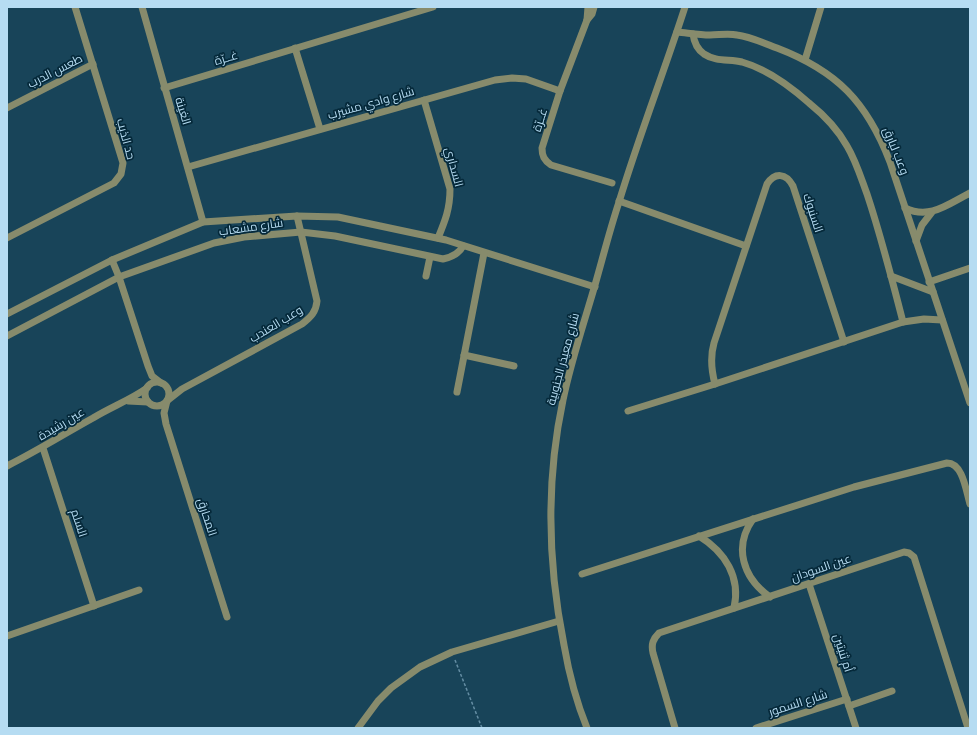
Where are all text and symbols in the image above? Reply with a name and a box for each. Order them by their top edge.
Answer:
street label: غــرّة [212,47,239,68]
street label: طعس الدرب [25,50,85,91]
street label: شارع وادي مشيرب [326,83,417,125]
street label: الغينة [172,95,195,127]
street label: غــرّة [529,106,550,133]
street label: حد الذيب [114,117,139,161]
street label: وعب لبارق [880,125,913,177]
street label: السداري [439,145,467,189]
street label: السنبوك [800,191,827,234]
street label: شارع مشعاب [218,215,284,239]
street label: وعب العندب [246,302,305,345]
street label: شارع معيذر الجنوبية [543,311,583,407]
street label: عين رشيدة [35,404,87,443]
street label: المحارق [194,496,221,538]
street label: السلم [67,507,91,539]
street label: عين السودان [789,550,853,585]
street label: أم ثنيتين [829,632,857,674]
street label: شارع السمور [766,686,830,720]

